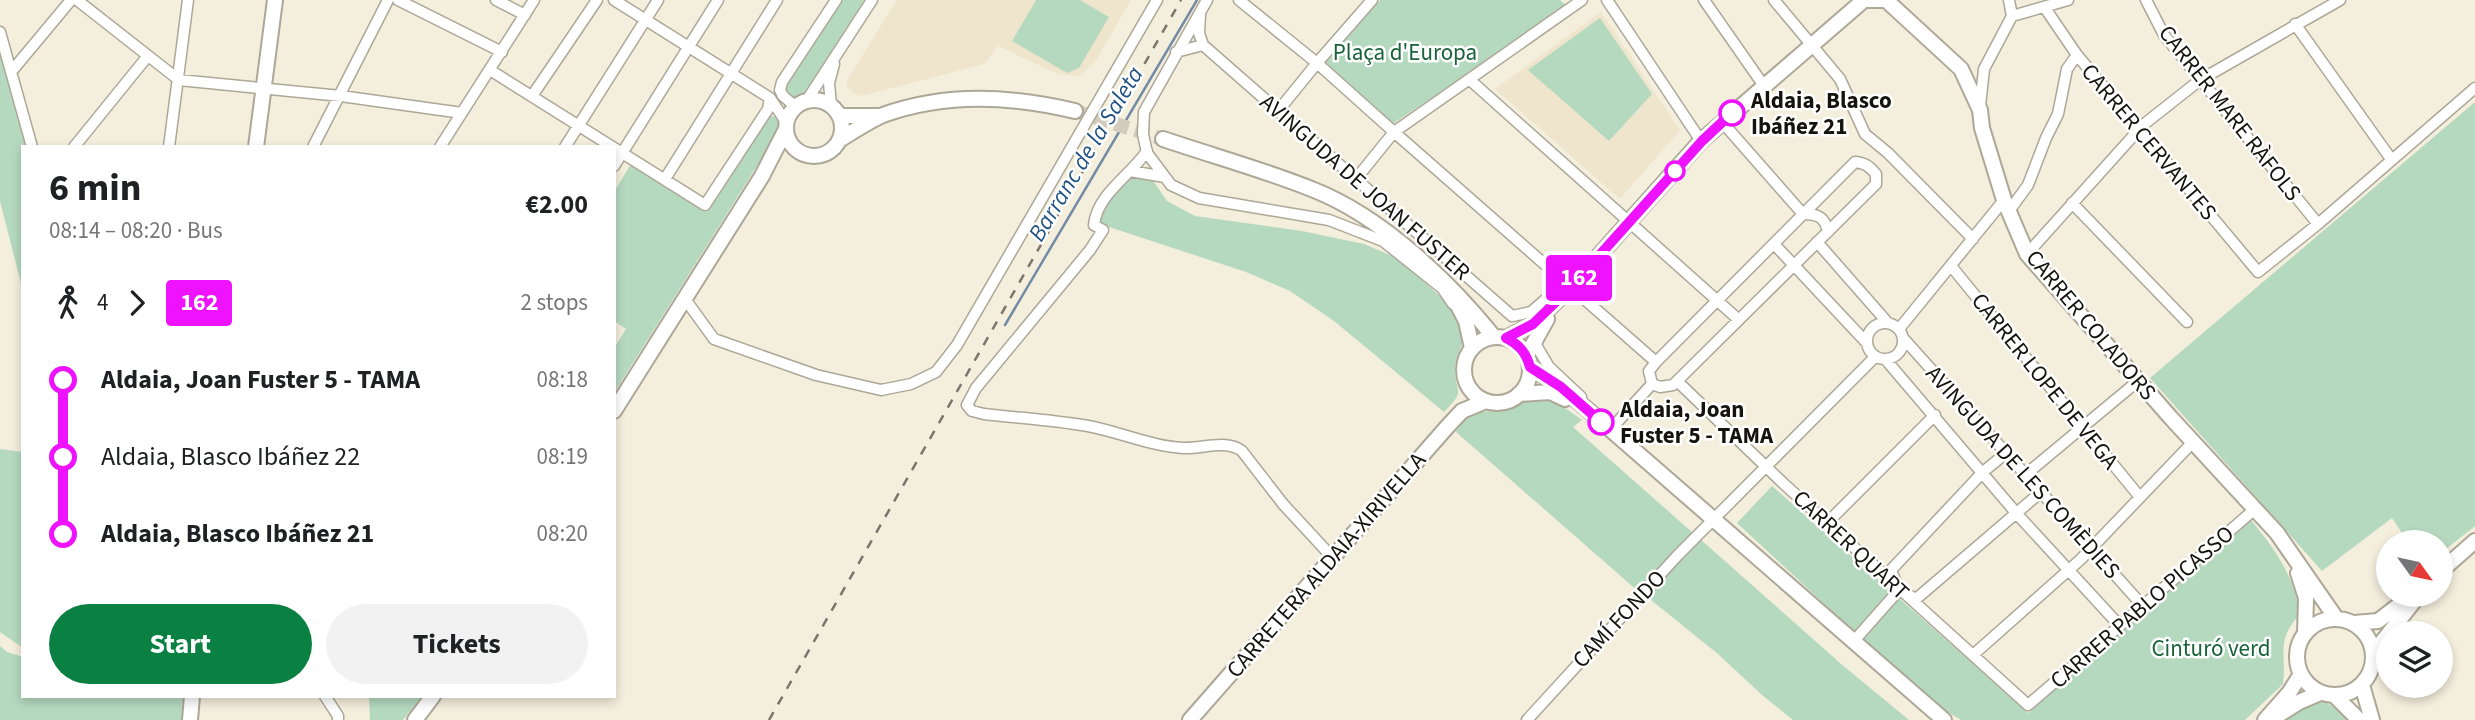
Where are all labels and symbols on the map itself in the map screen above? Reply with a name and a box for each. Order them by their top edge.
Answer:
street label: CARRER MARE RÀFOLS [2151,18,2309,208]
park label: Plaça d'Europa [1333,36,1477,69]
street label: CARRER CERVANTES [2073,56,2225,228]
water label: Barranc de la Saleta [1020,60,1152,248]
place label: Aldaia, Blasco Ibáñez 21 [1750,84,1892,143]
street label: AVINGUDA DE JOAN FUSTER [1253,86,1477,288]
marker: Aldaia, Blasco Ibáñez 21 [1719,100,1745,126]
unlabelled marker [1665,161,1685,181]
street label: CARRER COLADORS [2018,243,2164,407]
line badge: 162 [1539,255,1619,301]
street label: CARRER LOPE DE VEGA [1963,286,2127,477]
street label: AVINGUDA DE LES COMÈDIES [1918,358,2128,586]
place label: Aldaia, Joan Fuster 5 - TAMA [1619,393,1774,452]
marker: Aldaia, Joan Fuster 5 - TAMA [1588,409,1614,435]
street label: CARRETERA ALDAIA-XIRIVELLA [1219,445,1434,685]
street label: CARRER QUART [1785,482,1917,608]
street label: CARRER PABLO PICASSO [2043,518,2241,696]
north arrow [2376,530,2454,607]
street label: CAMÍ FONDO [1565,563,1673,675]
park label: Cinturó verd [2151,632,2271,665]

